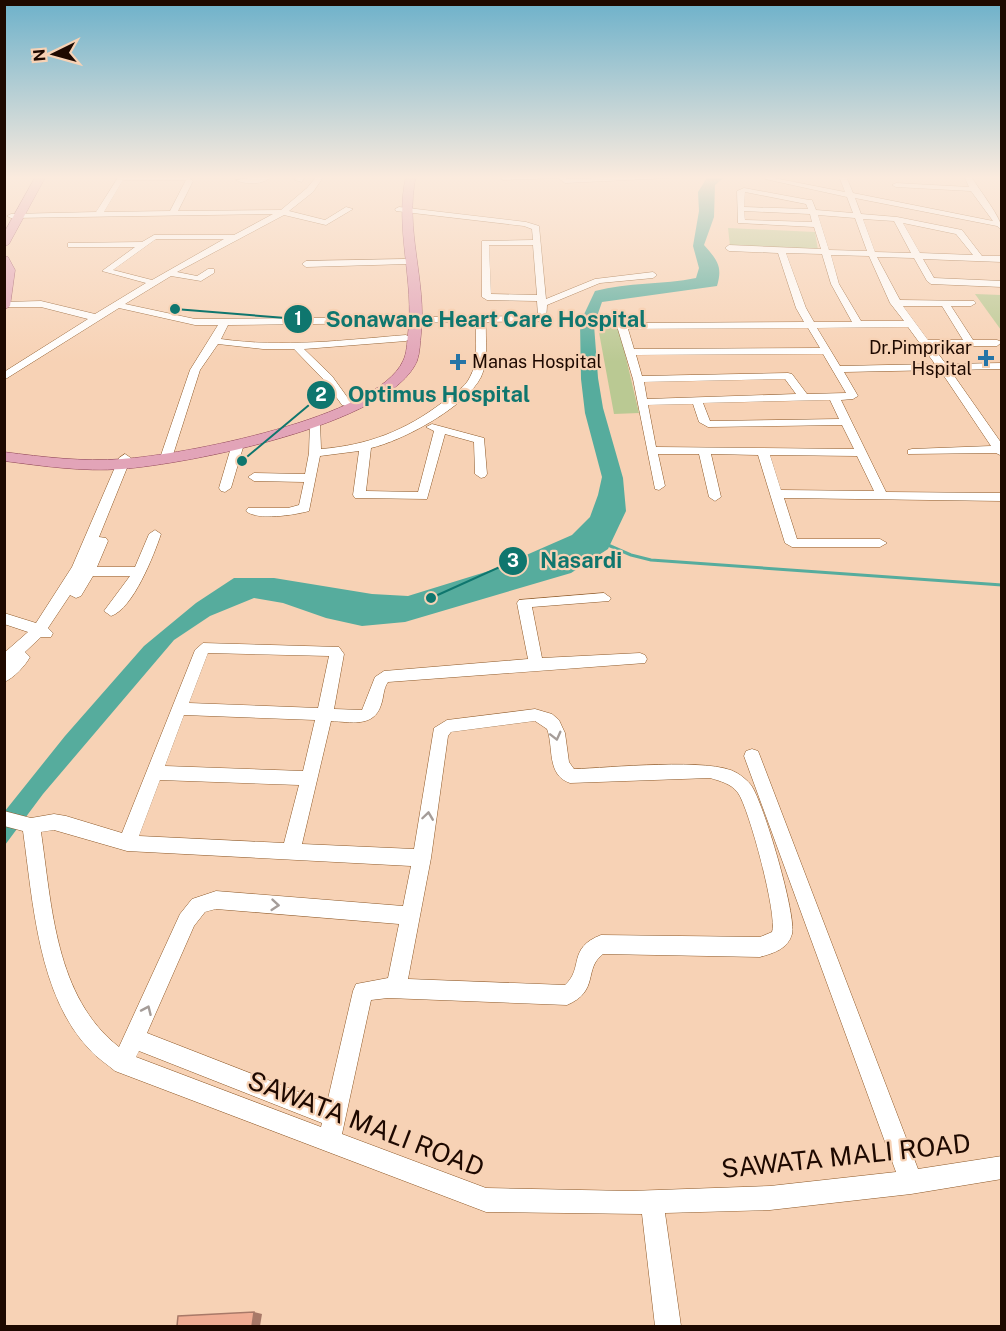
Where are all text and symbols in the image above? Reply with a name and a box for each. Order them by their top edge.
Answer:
north arrow [24,24,84,84]
text: N [30,48,50,62]
callout: Sonawane Heart Care Hospital [283,299,658,339]
text: Sonawane Heart Care Hospital [325,306,647,332]
text: 1 [294,308,302,329]
place label: Dr.Pimprikar Hspital [869,337,972,379]
marker: Dr.Pimprikar Hspital [977,349,995,367]
place label: Manas Hospital [472,351,602,372]
marker: Manas Hospital [449,353,467,371]
callout: Optimus Hospital [306,375,543,415]
text: Optimus Hospital [348,381,530,407]
text: 2 [315,384,327,405]
callout: Nasardi [498,541,634,581]
text: Nasardi [540,547,622,573]
text: 3 [507,550,519,571]
one-way arrow [549,731,562,741]
one-way arrow [421,811,433,821]
one-way arrow [271,898,280,911]
one-way arrow [139,1005,151,1016]
street label: SAWATA MALI ROAD [244,1064,489,1183]
street label: SAWATA MALI ROAD [720,1127,972,1184]

